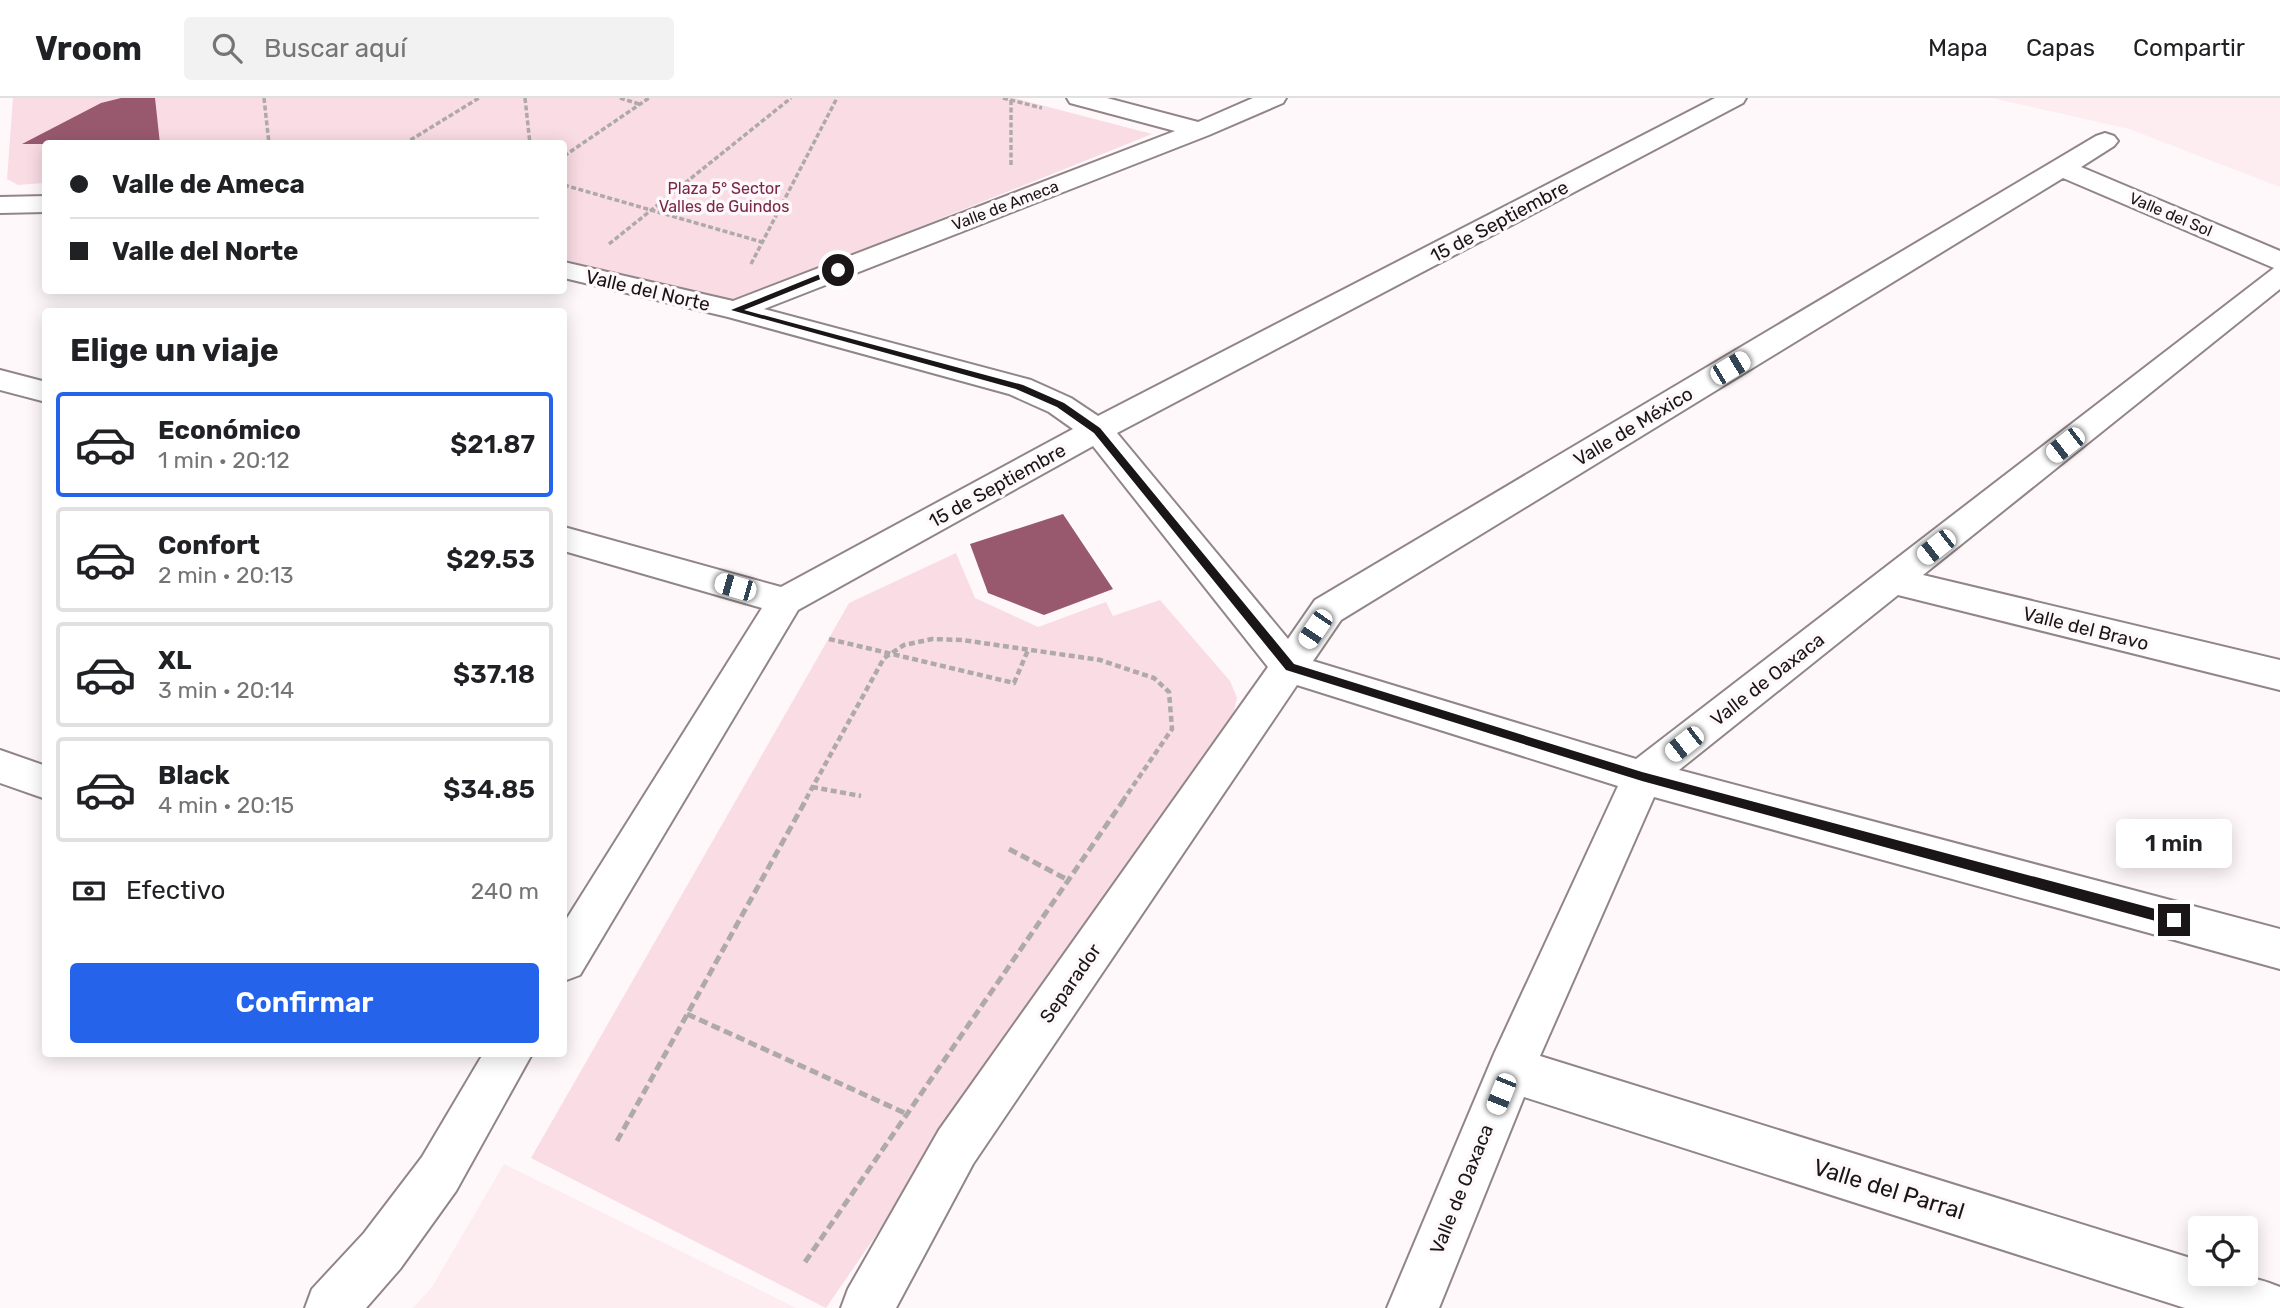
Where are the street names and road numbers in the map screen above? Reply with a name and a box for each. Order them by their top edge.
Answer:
street label: 15 de Septiembre [1426,175,1572,267]
street label: Valle de Ameca [949,176,1061,235]
street label: Valle del Sol [2126,188,2215,240]
street label: Valle del Norte [583,265,712,316]
street label: Valle de México [1570,382,1697,471]
street label: 15 de Septiembre [925,438,1070,533]
street label: Valle del Bravo [2021,602,2151,655]
street label: Valle de Oaxaca [1706,628,1829,731]
street label: Separador [1035,939,1106,1027]
street label: Valle de Oaxaca [1425,1121,1498,1257]
street label: Valle del Parral [1810,1153,1968,1225]

